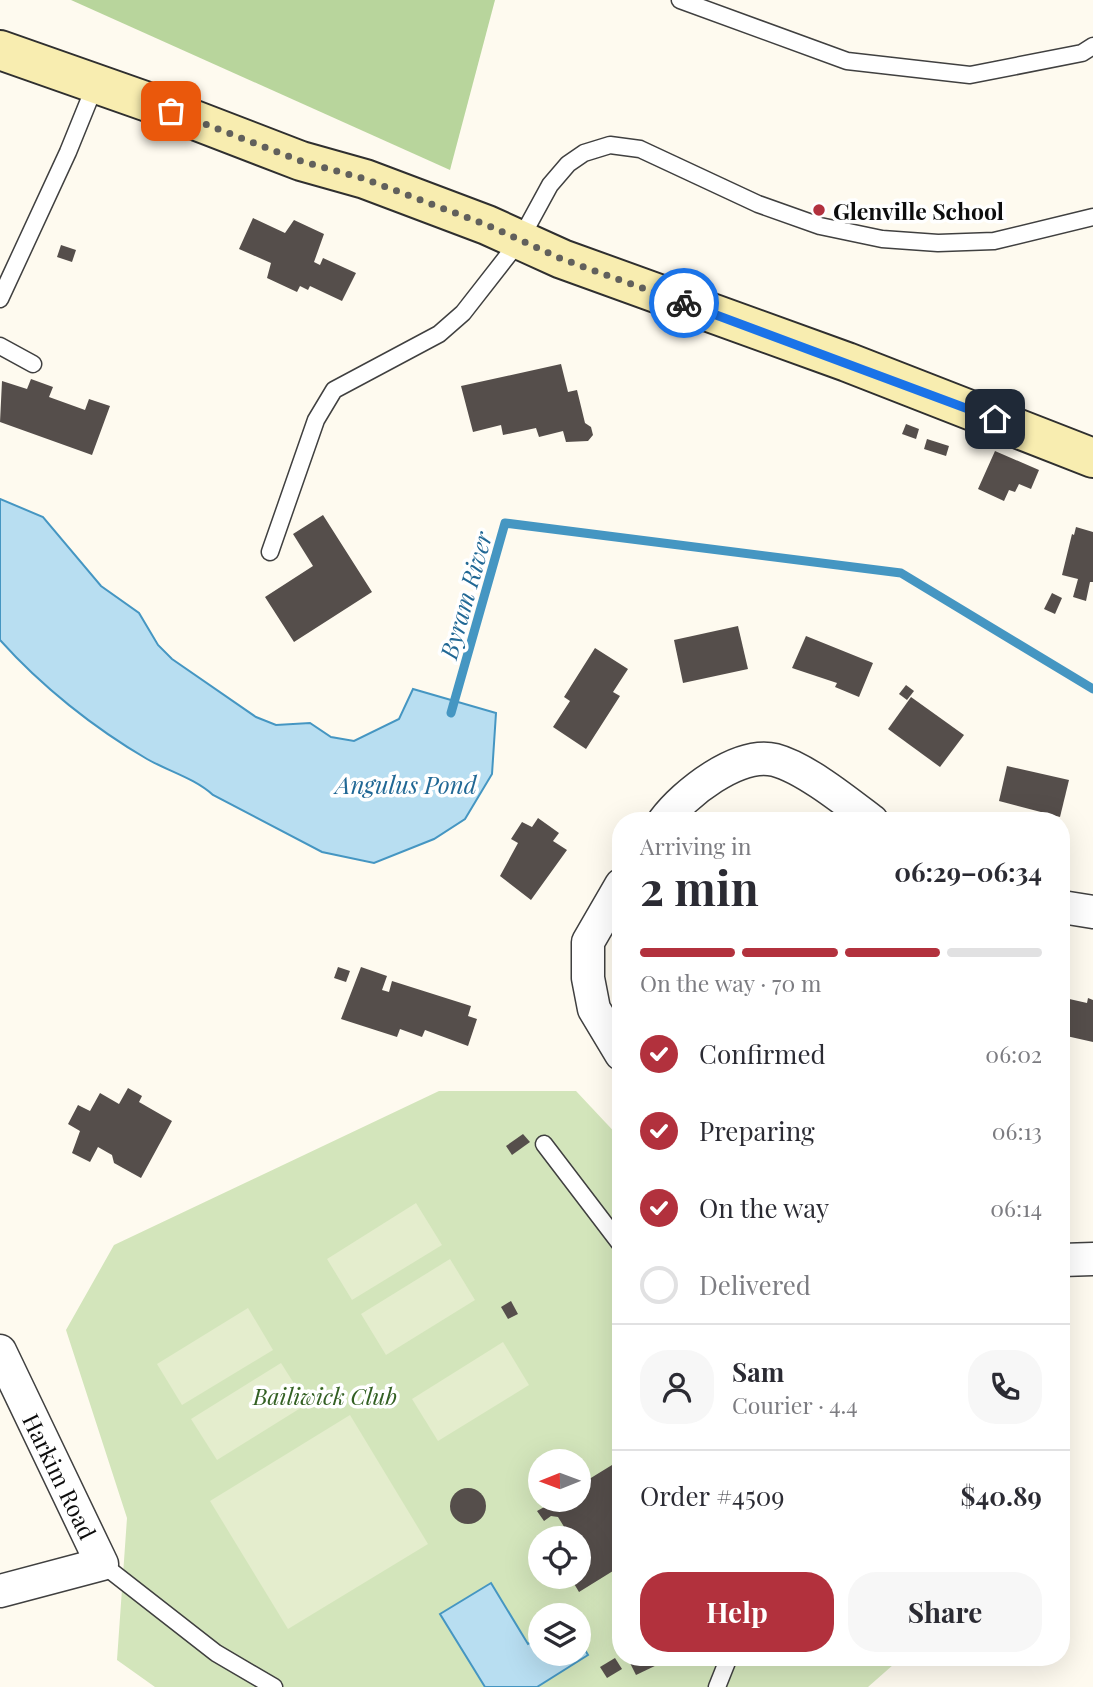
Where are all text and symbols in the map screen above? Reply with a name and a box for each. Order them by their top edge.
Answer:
pin [141,81,201,141]
icon: bag [152,92,190,130]
place label: Glenville School [833,195,1004,226]
marker: Glenville School [811,202,827,218]
courier [649,268,719,338]
icon: bike [665,284,703,322]
pin [965,389,1025,449]
icon: home [976,400,1014,438]
water label: Byram River [431,527,499,663]
water label: Angulus Pond [332,768,478,800]
text: Arriving in [640,830,752,861]
text: 06:29–06:34 [894,854,1042,889]
text: 2 min [640,856,759,918]
text: On the way · 70 m [640,967,821,998]
icon: check [640,1035,678,1073]
text: Confirmed [699,1036,826,1071]
text: 06:02 [985,1038,1042,1069]
icon: check [640,1112,678,1150]
text: Preparing [699,1113,815,1148]
text: 06:13 [992,1115,1042,1146]
icon: check [640,1189,678,1227]
text: On the way [699,1190,829,1225]
text: 06:14 [990,1192,1042,1223]
text: Delivered [699,1267,811,1302]
button: person [640,1350,714,1424]
button: phone [968,1350,1042,1424]
text: Sam [732,1354,784,1389]
park label: Bailiwick Club [252,1380,397,1411]
text: Courier · 4.4 [732,1389,858,1420]
street label: Harkim Road [16,1408,104,1544]
north arrow [528,1449,592,1512]
map controls [528,1449,591,1666]
text: Order #4509 [640,1478,785,1513]
text: $40.89 [961,1478,1042,1513]
button: locate [528,1526,591,1589]
button: Help [640,1572,834,1652]
button: Share [848,1572,1042,1652]
button: layers [528,1603,591,1666]

